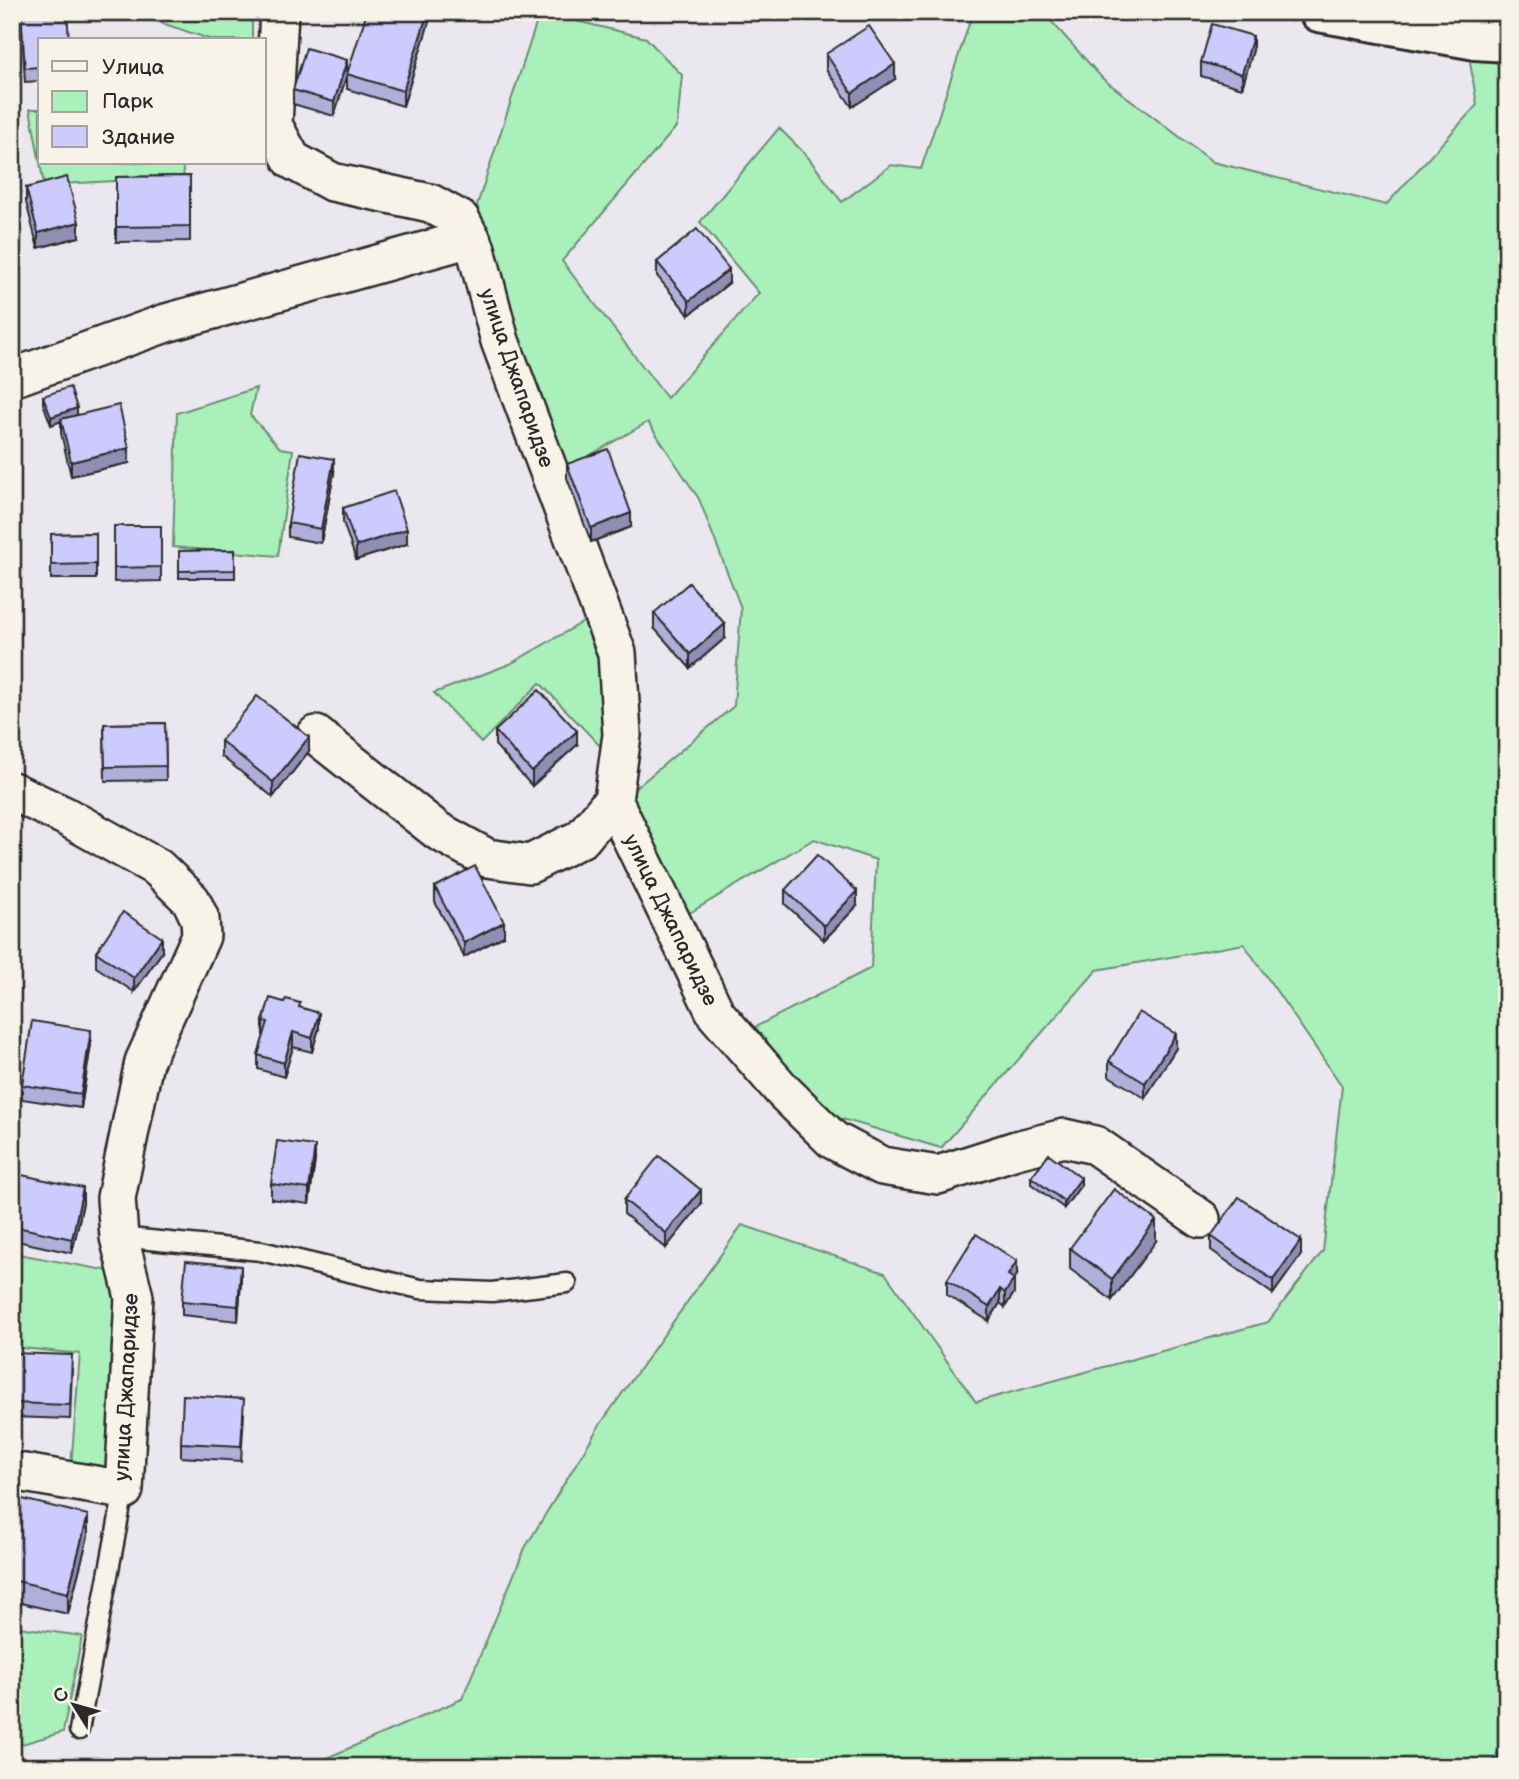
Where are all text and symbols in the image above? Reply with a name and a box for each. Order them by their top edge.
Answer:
legend [38,38,266,164]
text: Улица [102,55,165,80]
text: Парк [102,89,153,114]
text: Здание [102,125,175,150]
street label: улица Джапаридзе [474,285,559,471]
street label: улица Джапаридзе [618,830,723,1010]
street label: улица Джапаридзе [109,1292,144,1482]
north arrow [38,1670,108,1740]
text: С [48,1683,75,1708]

